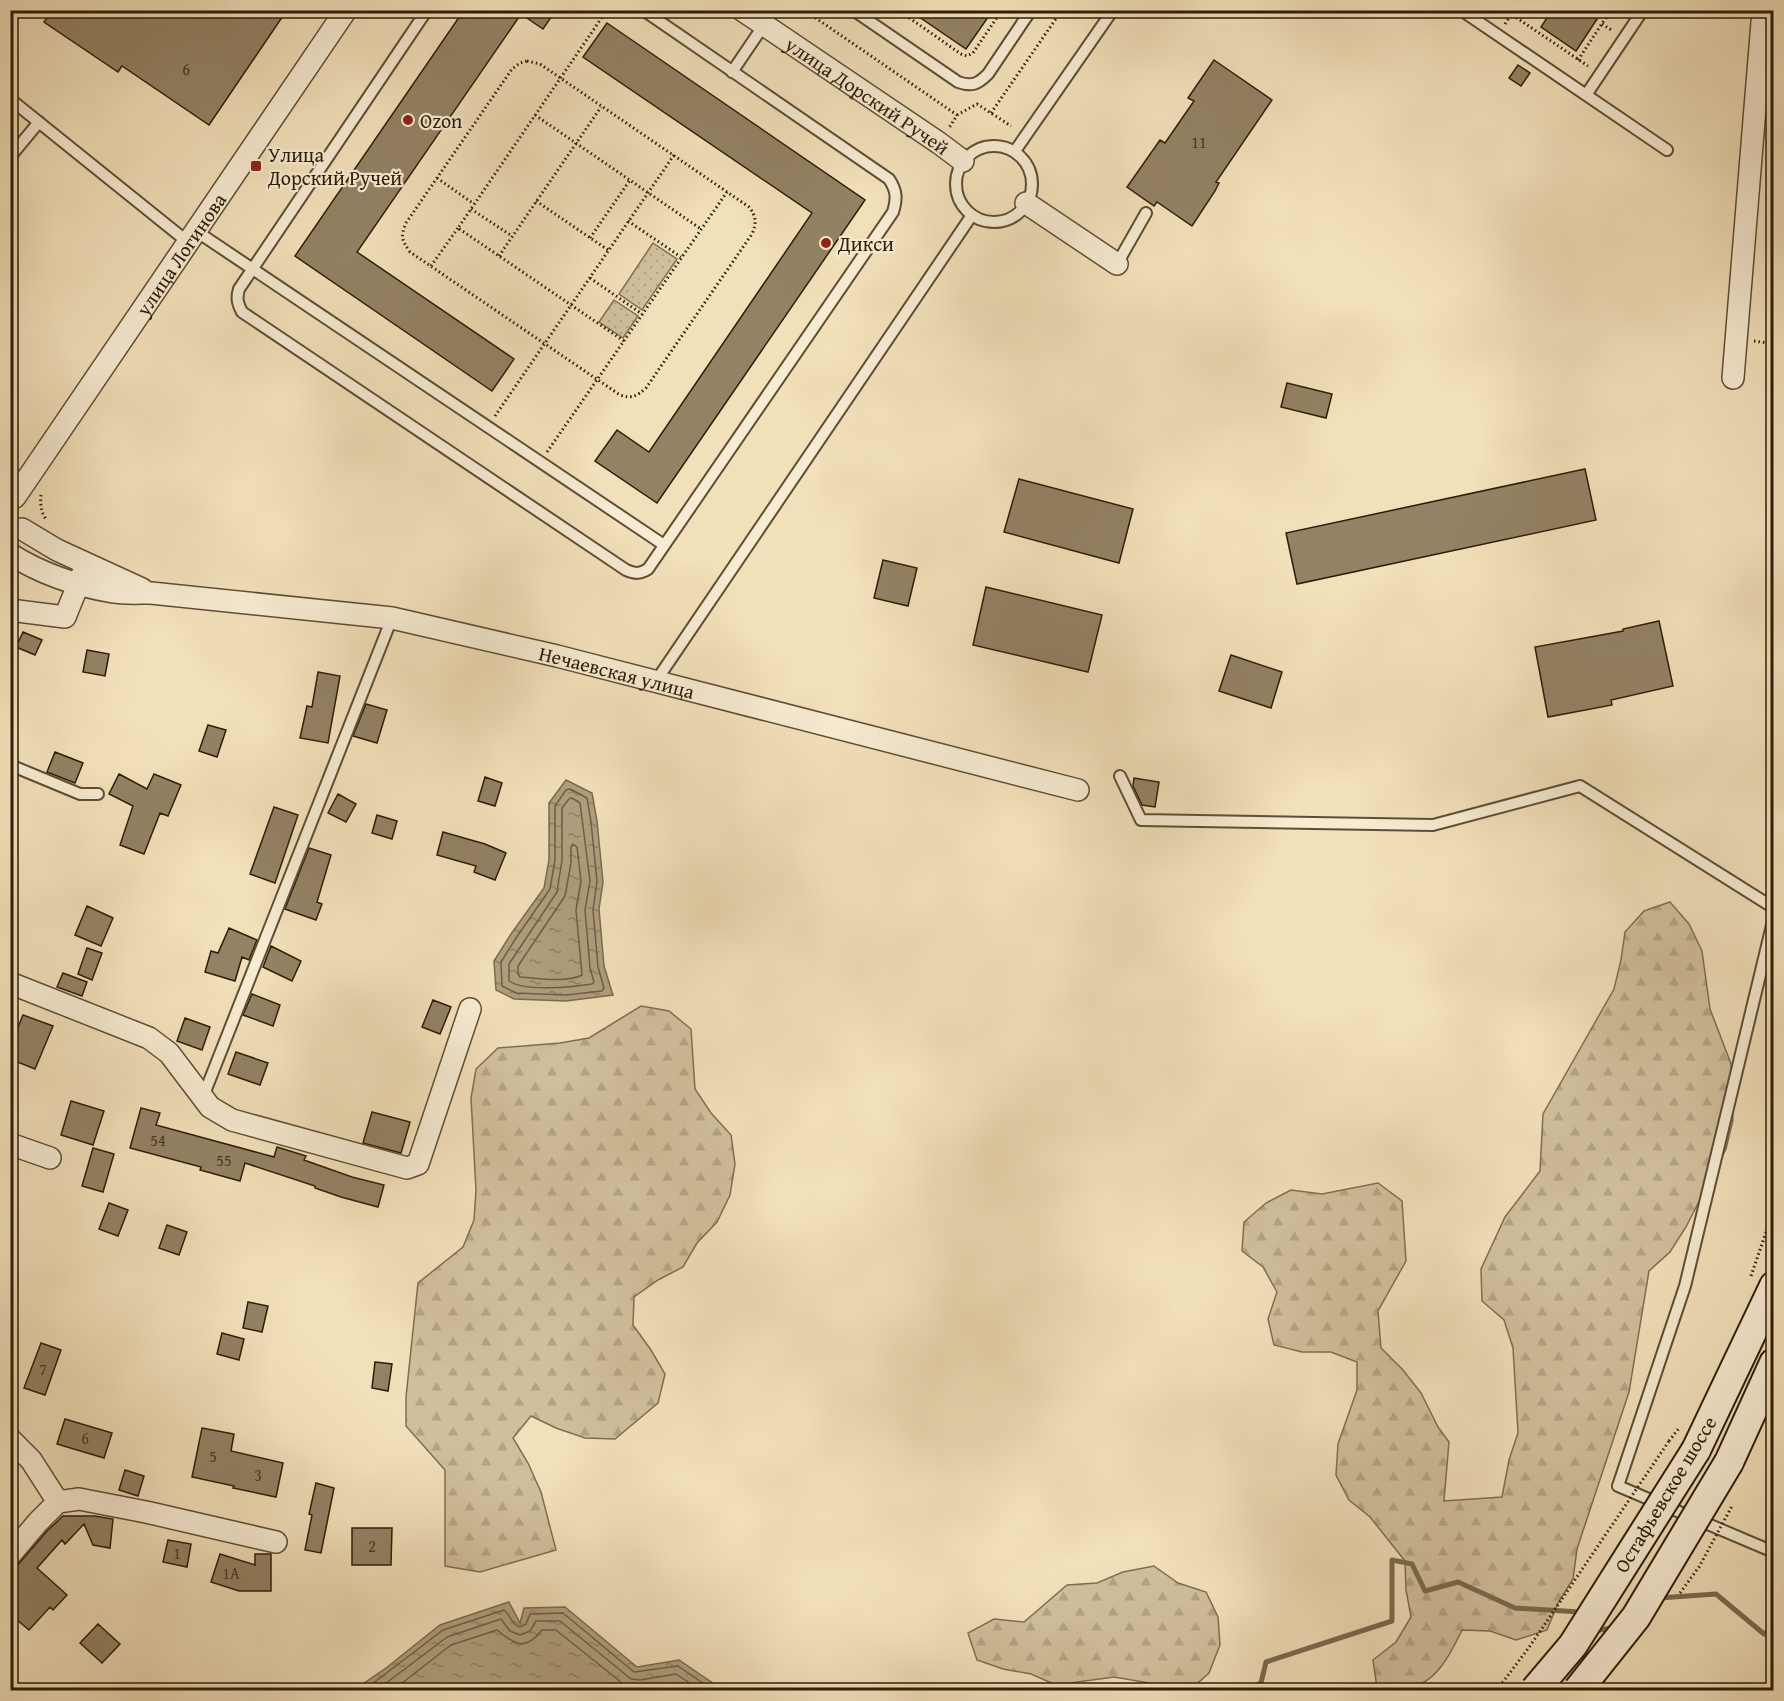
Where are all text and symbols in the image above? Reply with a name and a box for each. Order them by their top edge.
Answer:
street label: улица Дорский Ручей [779,29,956,161]
house number: 6 [182,57,190,81]
place label: Ozon [420,106,462,135]
marker: Ozon [401,113,415,127]
house number: 11 [1191,130,1207,154]
place label: Улица Дорский Ручей [267,140,402,192]
marker: Улица Дорский Ручей [249,159,263,173]
street label: улица Логинова [128,186,233,322]
place label: Дикси [837,229,894,258]
marker: Дикси [819,236,833,250]
street label: Нечаевская улица [536,638,698,705]
house number: 54 [150,1128,166,1152]
house number: 55 [216,1148,232,1172]
house number: 7 [39,1357,47,1381]
street label: Остафьевское шоссе [1607,1410,1723,1578]
house number: 6 [81,1426,89,1450]
house number: 5 [209,1444,217,1468]
house number: 3 [254,1463,262,1487]
house number: 2 [368,1534,376,1558]
house number: 1 [173,1541,181,1565]
house number: 1А [222,1561,240,1585]

